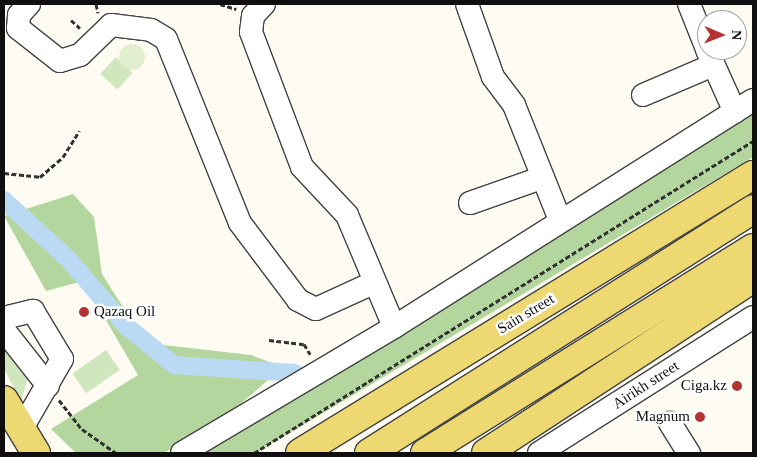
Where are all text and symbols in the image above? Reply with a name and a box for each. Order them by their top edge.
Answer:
north arrow [697,10,747,60]
text: N [729,30,744,40]
street label: Sain street [494,290,558,338]
place label: Qazaq Oil [94,303,155,321]
marker: Qazaq Oil [78,306,90,318]
street label: Airikh street [609,357,683,413]
place label: Ciga.kz [681,377,727,395]
marker: Ciga.kz [731,380,743,392]
place label: Magnum [636,408,690,426]
marker: Magnum [694,411,706,423]

